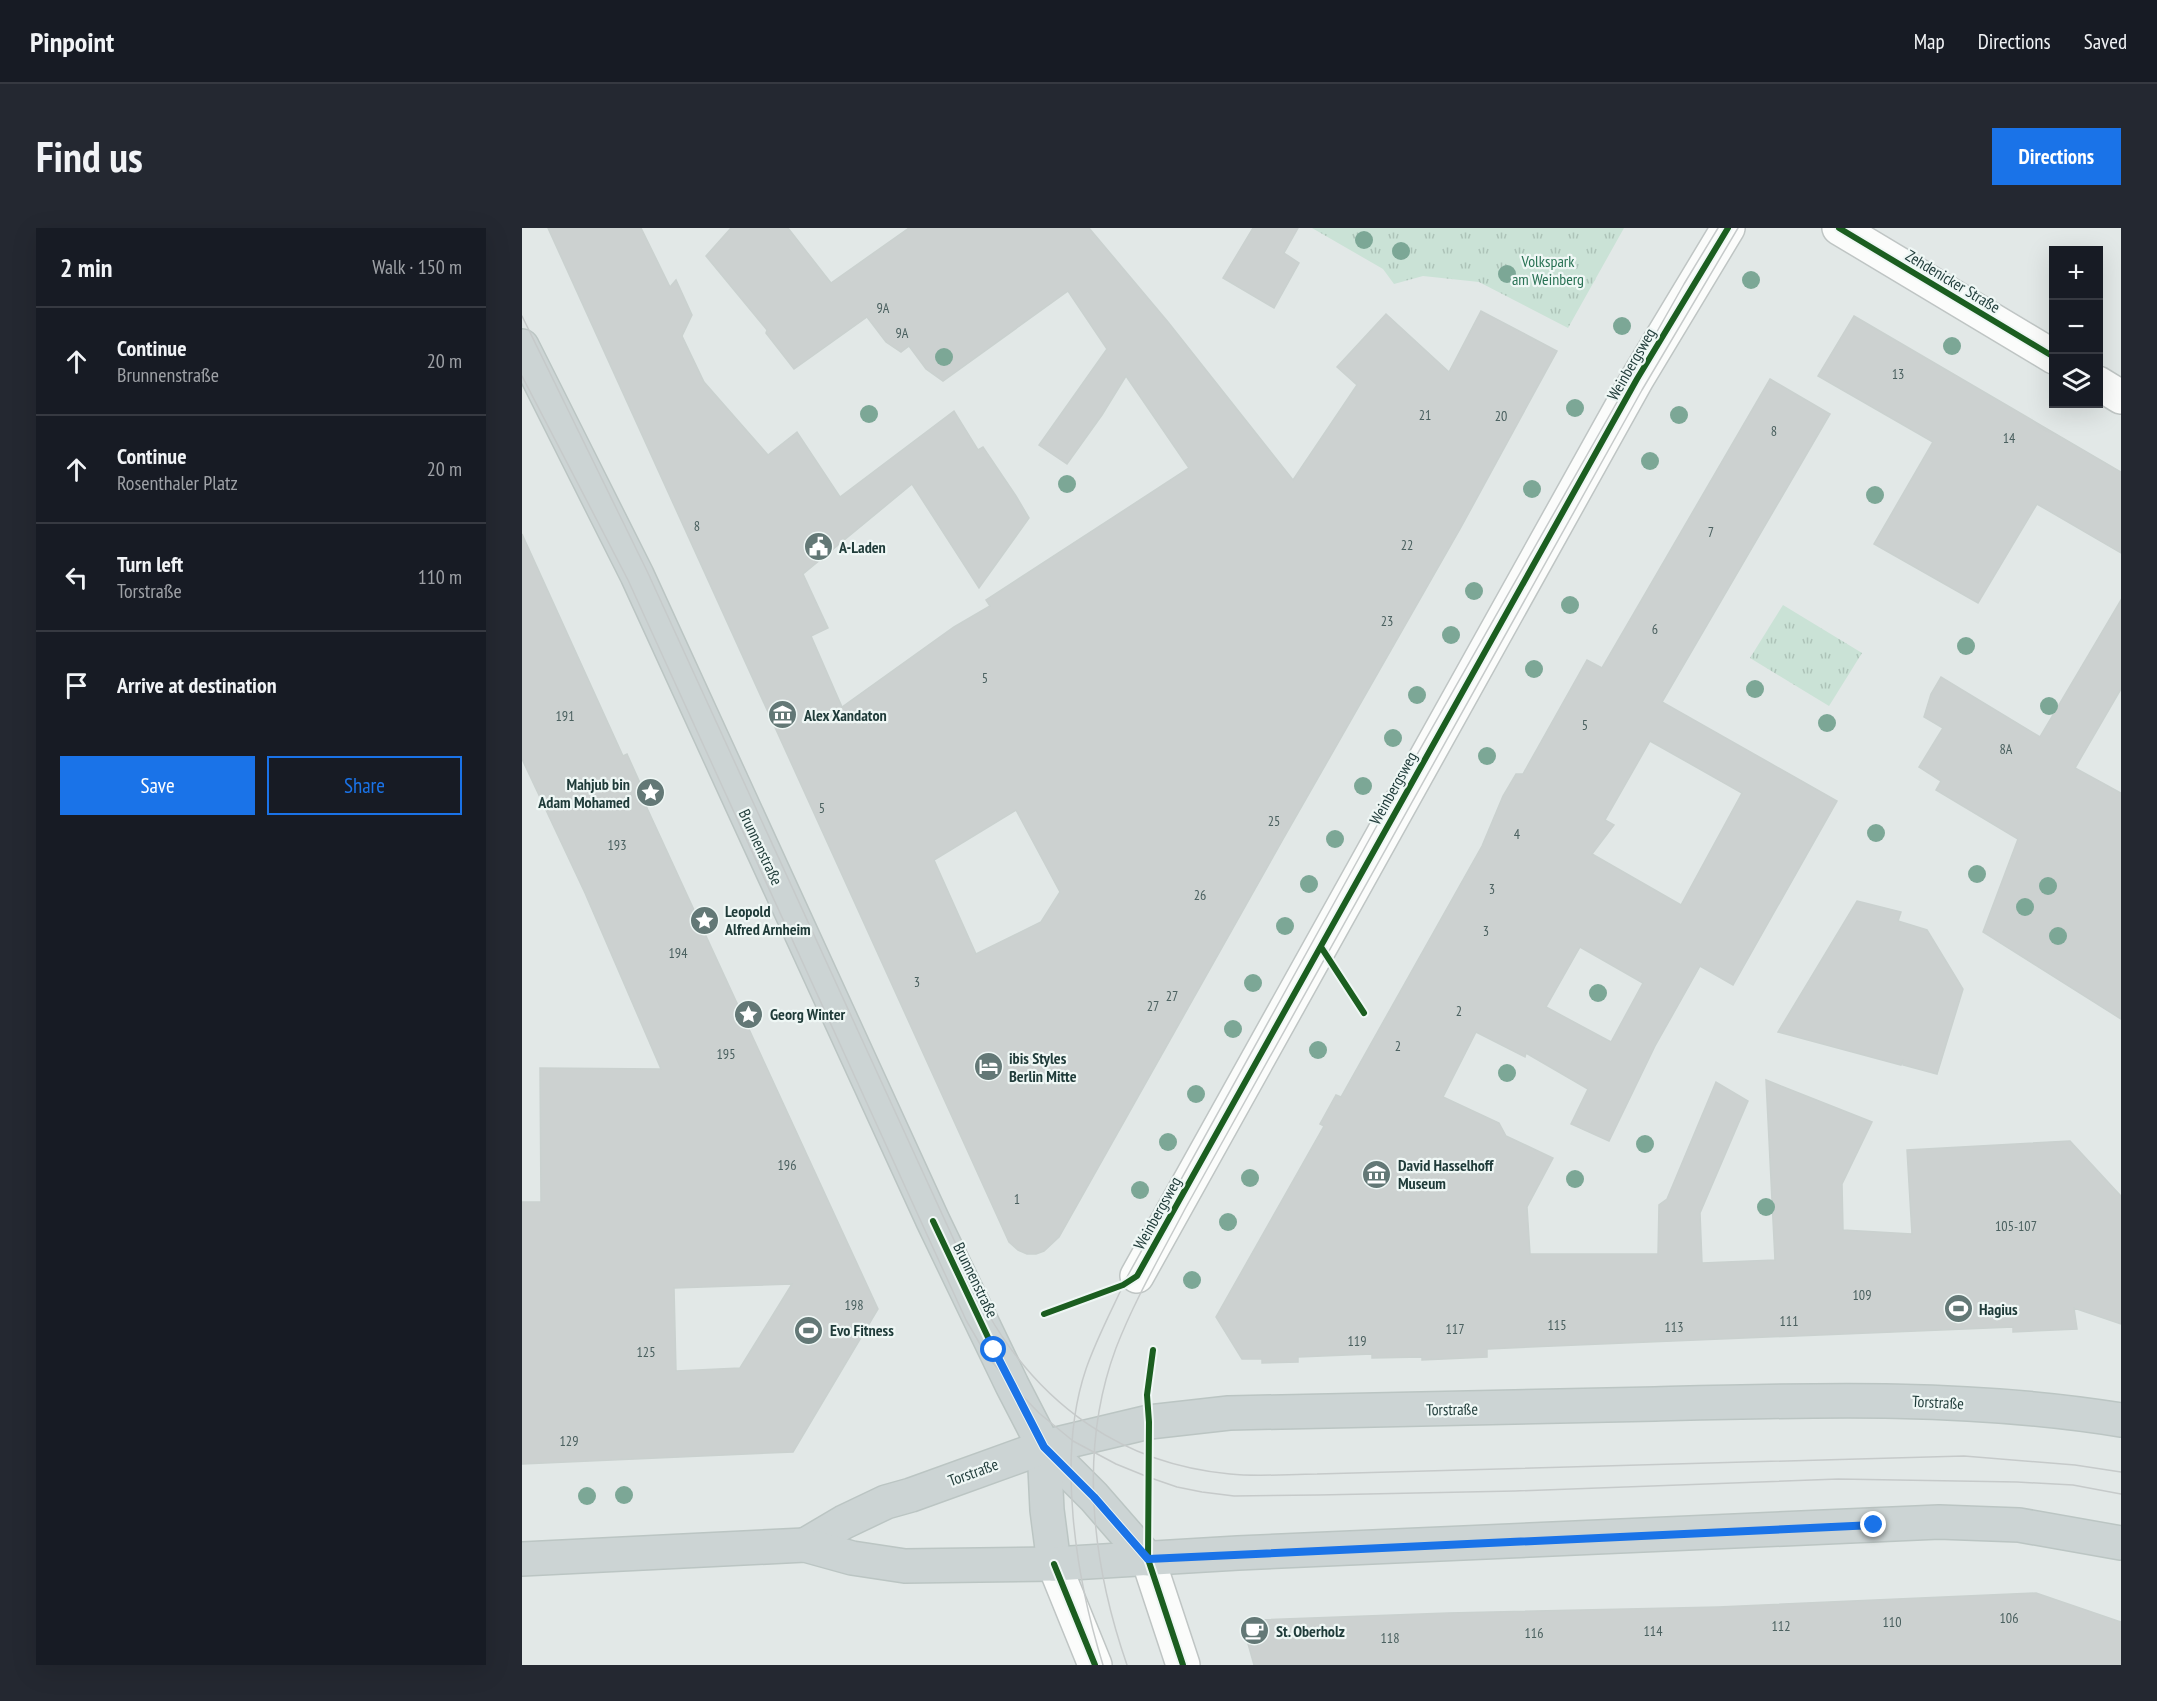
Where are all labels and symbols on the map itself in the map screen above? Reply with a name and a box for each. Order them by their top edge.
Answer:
street label: Zehdenicker Straße [1902,245,2004,317]
park label: Volkspark am Weinberg [1512,251,1584,289]
house number: 9A [877,299,890,317]
house number: 9A [896,324,909,342]
street label: Weinbergsweg [1602,324,1660,404]
house number: 13 [1892,365,1904,383]
house number: 21 [1419,406,1431,424]
house number: 20 [1495,407,1507,425]
house number: 8 [1771,422,1777,440]
house number: 14 [2003,429,2016,447]
house number: 8 [694,517,700,535]
house number: 7 [1708,523,1714,541]
public building icon: A-Laden [802,531,834,563]
house number: 22 [1401,536,1413,554]
place label: A-Laden [838,537,886,557]
house number: 23 [1381,612,1393,630]
house number: 6 [1652,620,1658,638]
house number: 5 [982,669,988,687]
museum icon: Alex Xandaton [767,699,799,731]
place label: Alex Xandaton [803,705,887,725]
house number: 191 [556,707,574,725]
house number: 5 [1582,716,1588,734]
house number: 8A [2000,740,2013,758]
street label: Weinbergsweg [1365,748,1421,828]
place label: Mahjub bin Adam Mohamed [537,774,630,812]
place icon: Mahjub bin Adam Mohamed [635,777,667,809]
house number: 5 [819,799,825,817]
street label: Brunnenstraße [735,806,787,888]
house number: 25 [1268,812,1280,830]
house number: 4 [1514,825,1521,843]
house number: 193 [608,836,626,854]
house number: 3 [1489,880,1495,898]
house number: 26 [1194,886,1206,904]
place label: Leopold Alfred Arnheim [724,901,811,939]
place icon: Leopold Alfred Arnheim [688,904,720,936]
house number: 3 [1483,922,1489,940]
house number: 194 [669,944,688,962]
house number: 3 [914,973,920,991]
house number: 27 [1166,987,1178,1005]
house number: 27 [1147,997,1159,1015]
place icon: Georg Winter [733,998,765,1030]
house number: 2 [1456,1002,1462,1020]
place label: Georg Winter [770,1004,845,1024]
house number: 2 [1395,1037,1401,1055]
house number: 195 [717,1045,735,1063]
place label: ibis Styles Berlin Mitte [1009,1048,1077,1086]
hotel icon: ibis Styles Berlin Mitte [972,1051,1004,1083]
place label: David Hasselhoff Museum [1398,1155,1494,1193]
house number: 196 [778,1156,796,1174]
museum icon: David Hasselhoff Museum [1361,1158,1393,1190]
street label: Weinbergsweg [1129,1173,1185,1253]
house number: 1 [1014,1190,1020,1208]
house number: 105-107 [1995,1217,2037,1235]
street label: Brunnenstraße [949,1239,1003,1321]
house number: 109 [1853,1286,1871,1304]
sports icon: Hagius [1942,1293,1974,1325]
house number: 198 [845,1296,863,1314]
place label: Hagius [1979,1299,2018,1319]
house number: 111 [1780,1312,1798,1330]
sports icon: Evo Fitness [793,1314,825,1346]
house number: 115 [1548,1316,1566,1334]
house number: 113 [1665,1318,1683,1336]
place label: Evo Fitness [830,1320,894,1340]
house number: 117 [1446,1320,1464,1338]
house number: 119 [1348,1332,1366,1350]
route start [980,1336,1006,1362]
house number: 125 [637,1343,655,1361]
street label: Torstraße [1912,1391,1964,1413]
street label: Torstraße [1426,1399,1478,1419]
house number: 129 [560,1432,578,1450]
street label: Torstraße [945,1454,1001,1490]
route end [1860,1511,1886,1537]
house number: 106 [2000,1609,2018,1627]
house number: 110 [1883,1613,1901,1631]
cafe icon: St. Oberholz [1239,1615,1271,1647]
house number: 112 [1772,1617,1790,1635]
place label: St. Oberholz [1276,1621,1345,1641]
house number: 114 [1644,1622,1663,1640]
house number: 116 [1525,1624,1543,1642]
house number: 118 [1381,1629,1399,1647]

